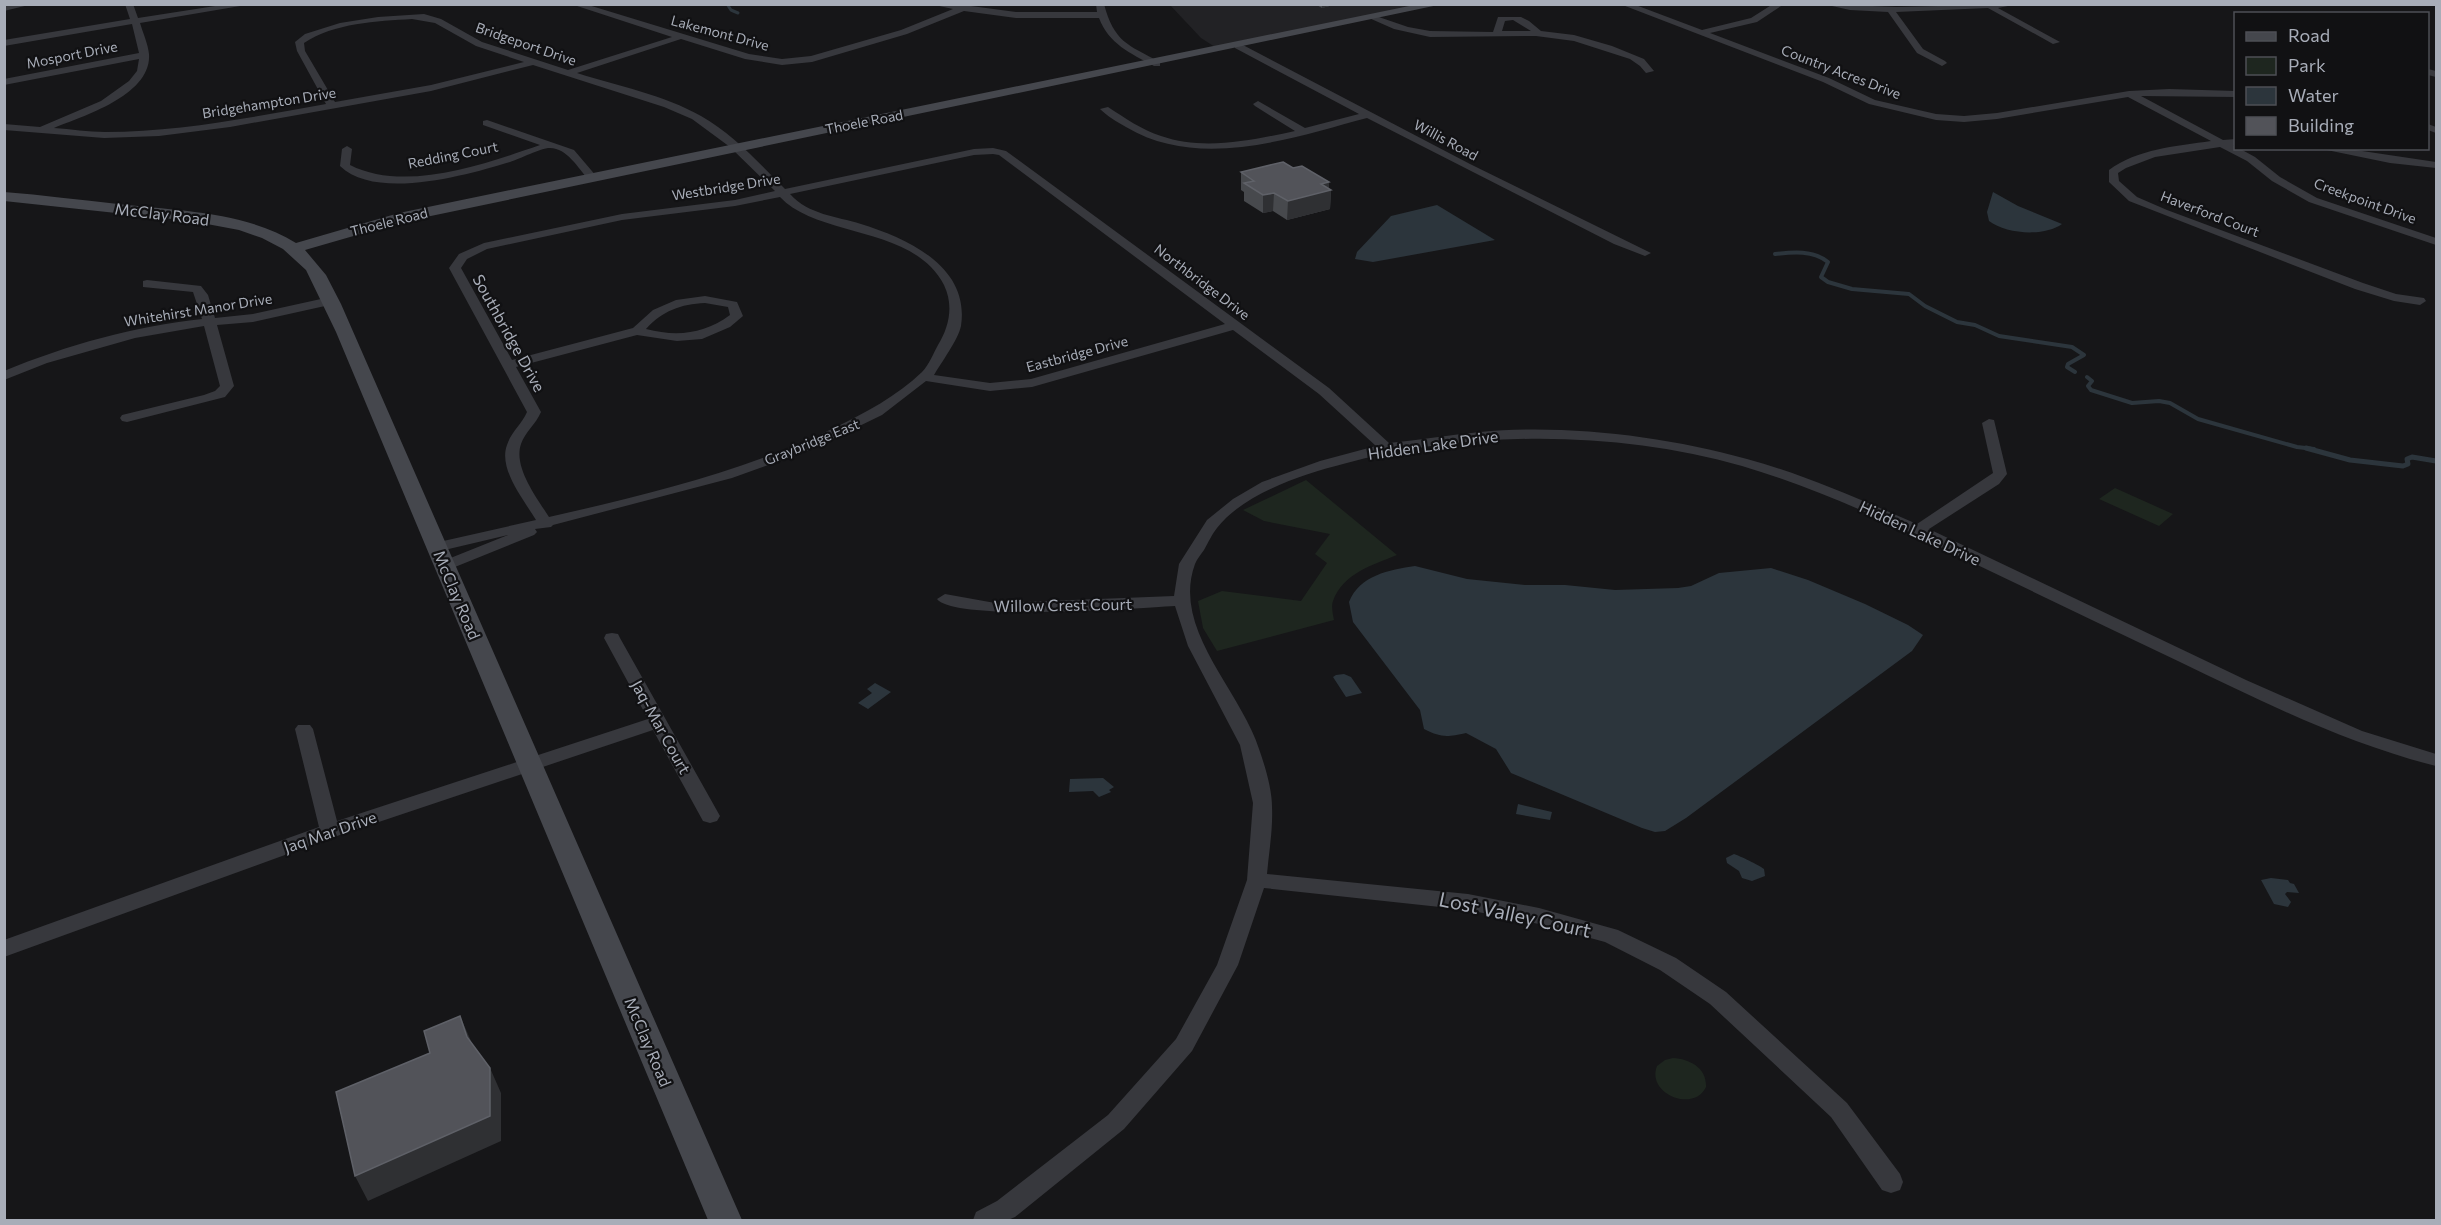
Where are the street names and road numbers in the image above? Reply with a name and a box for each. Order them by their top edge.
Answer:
street label: Lakemont Drive [669,11,771,54]
street label: Bridgeport Drive [473,18,579,69]
street label: Mosport Drive [25,37,119,72]
street label: Country Acres Drive [1779,41,1903,102]
street label: Bridgehampton Drive [201,84,337,121]
street label: Thoele Road [823,106,904,137]
street label: Willis Road [1411,116,1481,164]
street label: Redding Court [406,137,500,172]
street label: Westbridge Drive [670,170,781,203]
street label: Creekpoint Drive [2312,174,2419,227]
street label: Haverford Court [2158,187,2262,240]
street label: McClay Road [114,198,210,229]
street label: Thoele Road [348,204,429,239]
street label: Northbridge Drive [1151,240,1253,323]
street label: Southbridge Drive [469,271,550,395]
street label: Whitehirst Manor Drive [123,289,273,330]
street label: Eastbridge Drive [1024,332,1130,375]
street label: Graybridge East [762,415,862,468]
street label: Hidden Lake Drive [1367,426,1499,463]
street label: Hidden Lake Drive [1857,496,1984,569]
street label: McClay Road [430,547,485,642]
street label: Willow Crest Court [994,594,1133,615]
street label: Jaq-Mar Court [628,676,695,777]
street label: Jaq Mar Drive [281,807,379,856]
street label: Lost Valley Court [1437,886,1594,942]
street label: McClay Road [621,994,676,1089]

